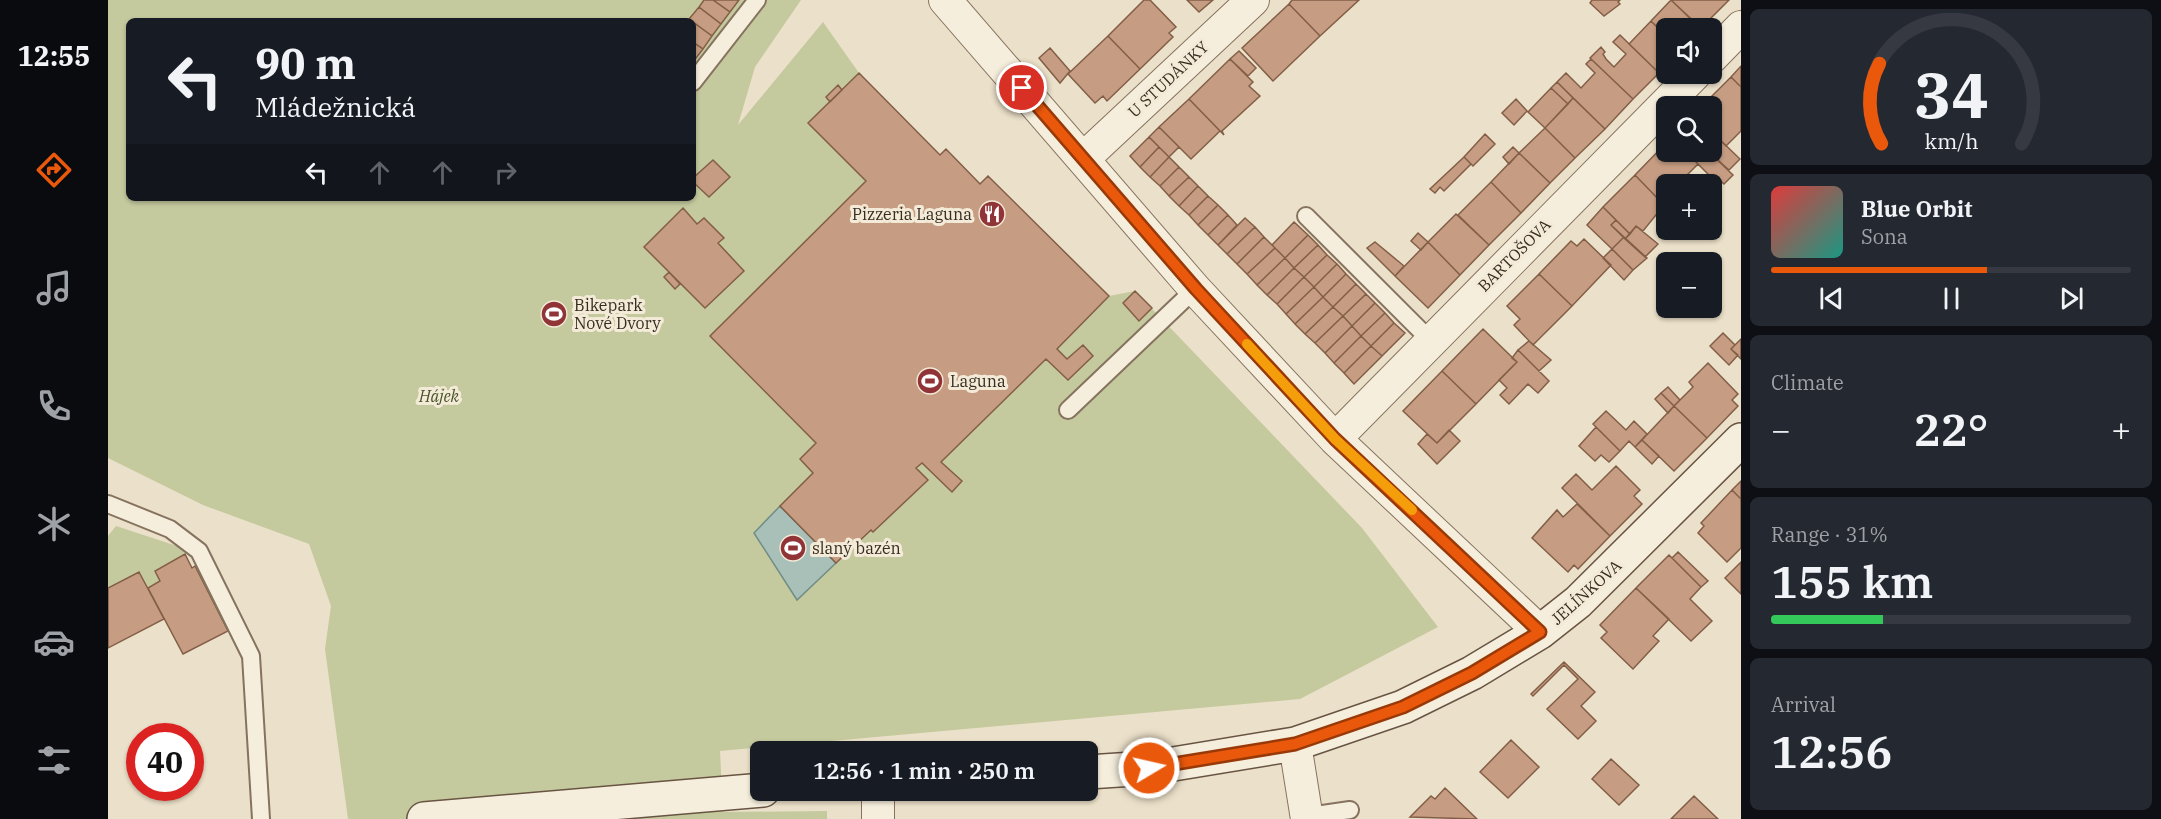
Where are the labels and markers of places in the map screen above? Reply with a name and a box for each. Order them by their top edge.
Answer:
pin [996,62,1047,113]
restaurant icon: Pizzeria Laguna [977,199,1007,229]
place label: Pizzeria Laguna [852,204,972,224]
place label: Bikepark Nové Dvory [574,295,661,333]
sports icon: Bikepark Nové Dvory [539,299,569,329]
sports icon: Laguna [915,366,945,396]
place label: Laguna [950,371,1006,391]
sports icon: slaný bazén [778,533,808,563]
place label: slaný bazén [812,538,901,558]

